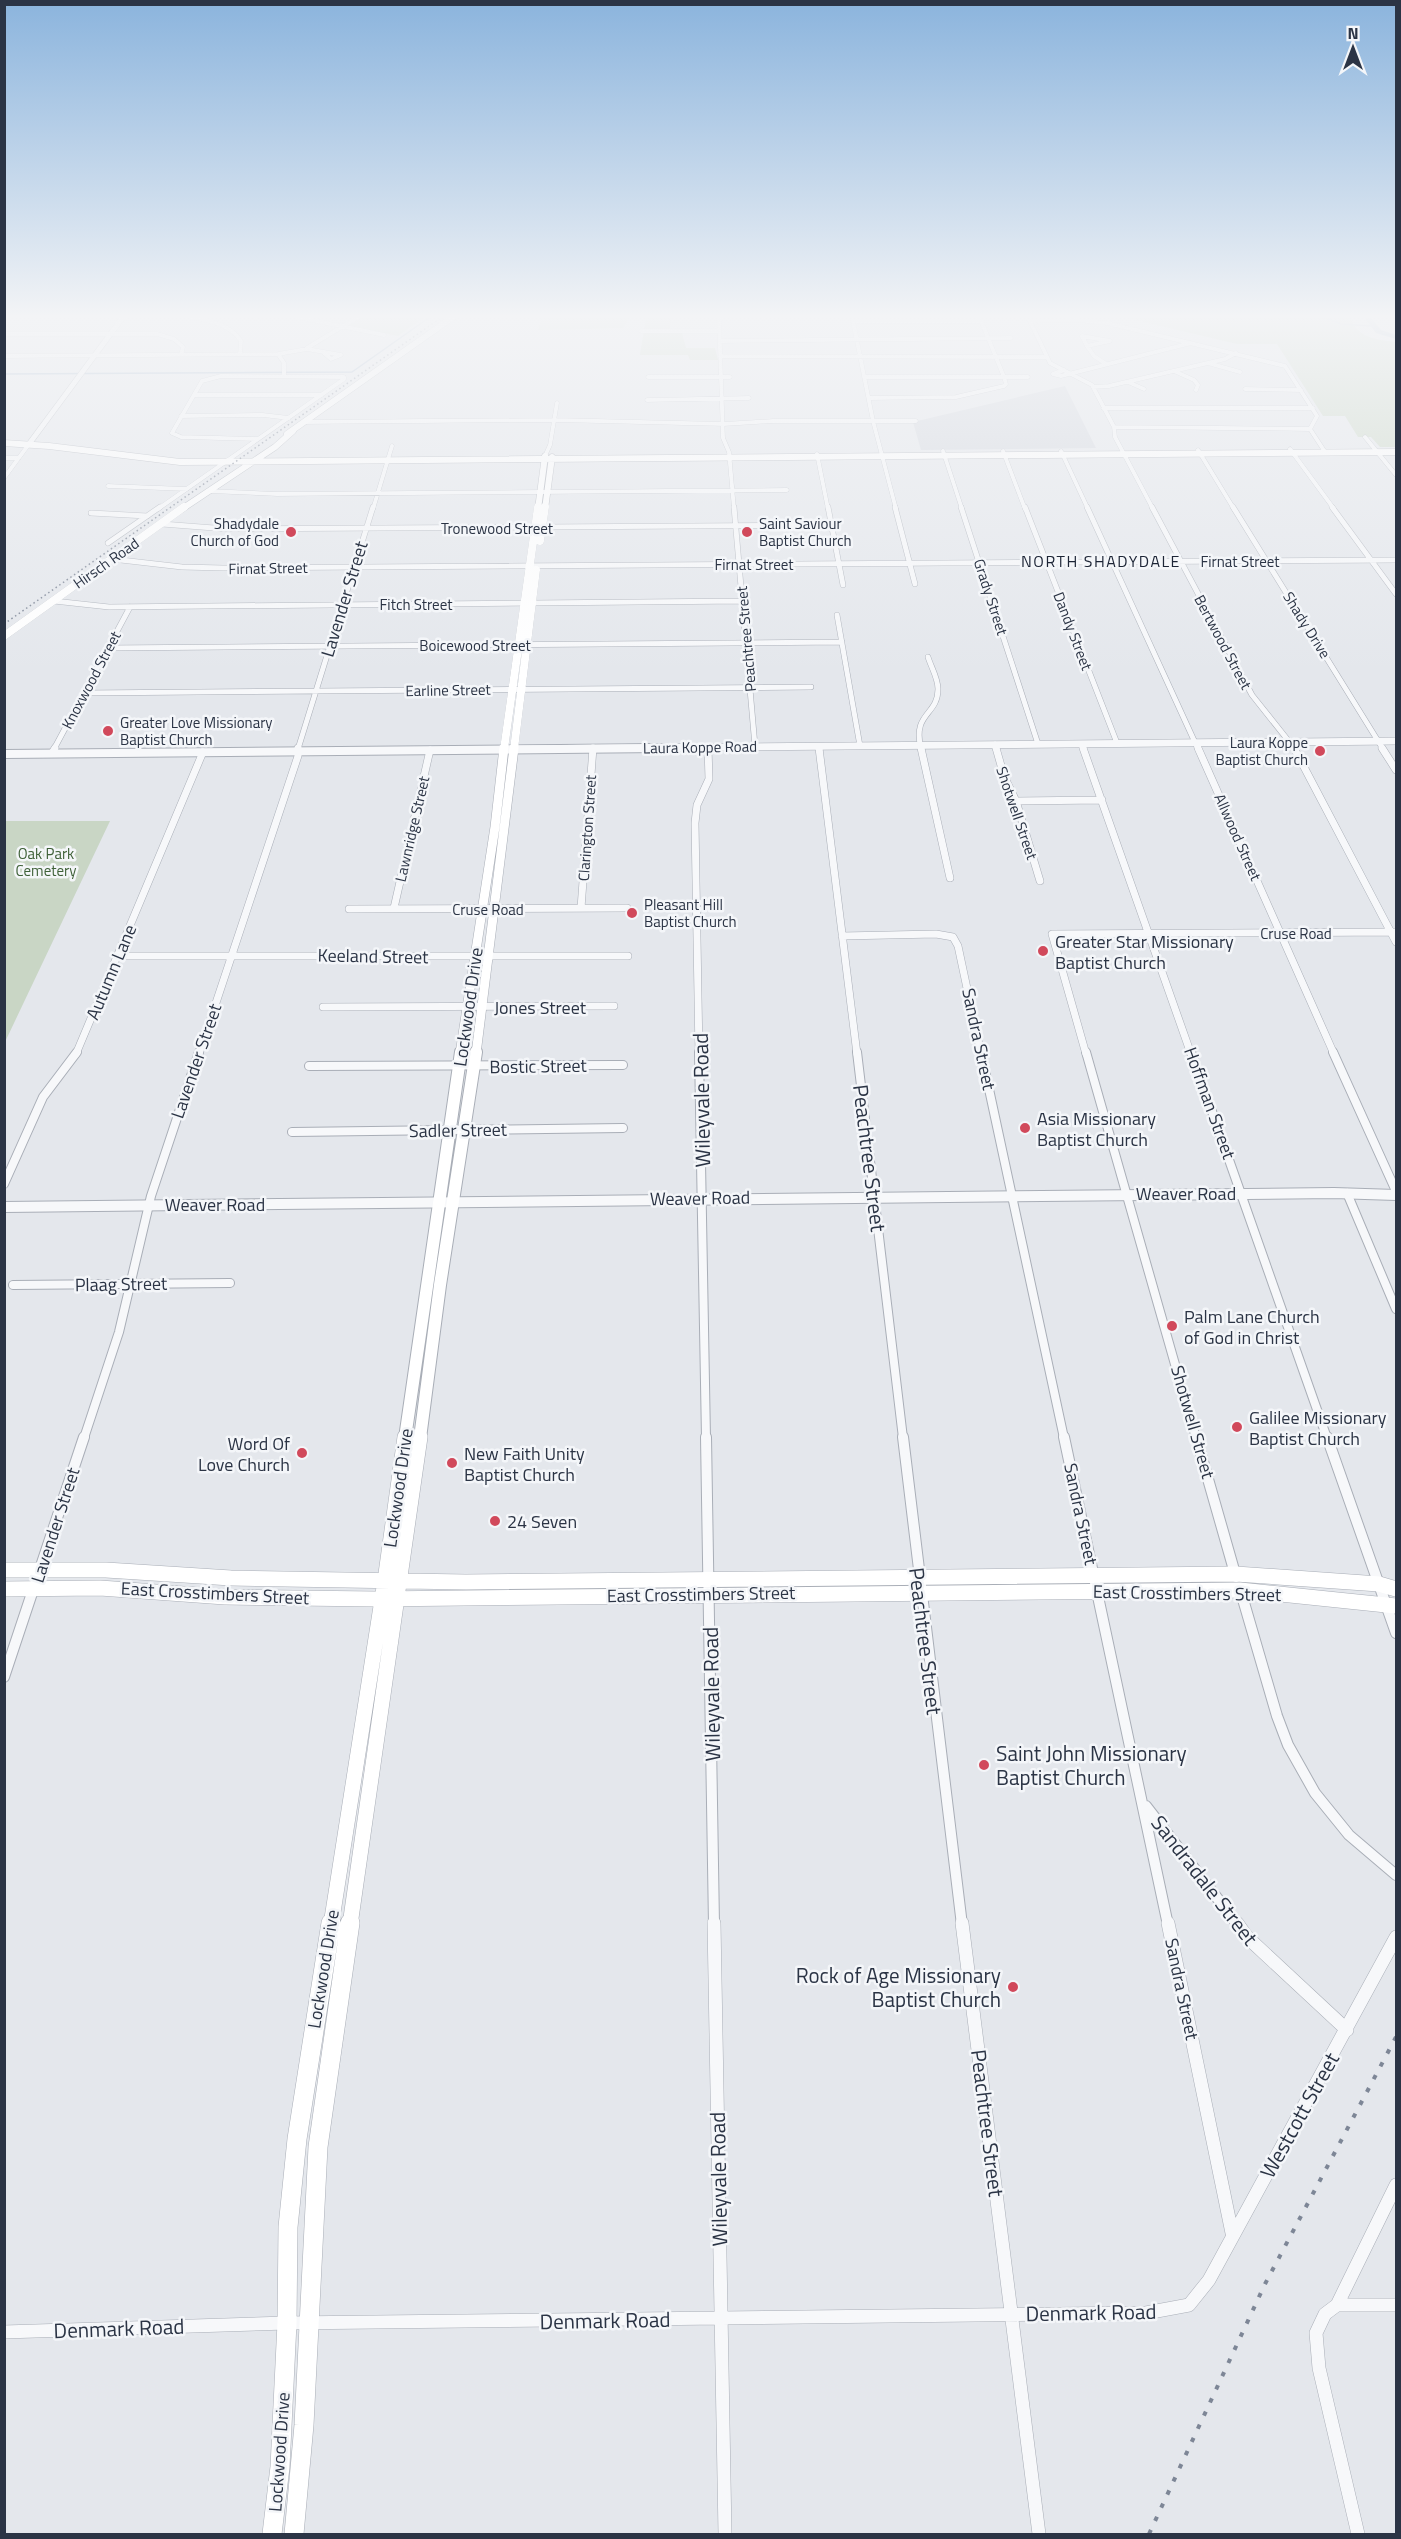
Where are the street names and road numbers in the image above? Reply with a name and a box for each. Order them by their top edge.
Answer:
street label: Tronewood Street [441,517,554,540]
street label: Hirsch Road [68,532,144,594]
street label: Lavender Street [314,537,375,660]
street label: Firnat Street [1200,550,1280,573]
street label: Firnat Street [714,553,794,576]
street label: Firnat Street [228,556,309,580]
street label: Grady Street [968,556,1014,639]
street label: Peachtree Street [730,585,762,693]
street label: Shady Drive [1277,587,1337,663]
street label: Dandy Street [1047,588,1099,674]
street label: Bertwood Street [1188,591,1258,694]
street label: Fitch Street [379,593,453,616]
street label: Knoxwood Street [55,626,127,733]
street label: Boicewood Street [419,634,531,657]
street label: Earline Street [405,678,492,702]
street label: Laura Koppe Road [643,735,757,759]
street label: Shotwell Street [990,763,1044,863]
street label: Lawnridge Street [389,773,436,884]
street label: Clarington Street [572,773,602,882]
street label: Allwood Street [1209,790,1268,885]
street label: Cruse Road [452,898,524,921]
street label: Autumn Lane [79,920,143,1024]
street label: Cruse Road [1260,922,1332,945]
street label: Keeland Street [317,942,429,970]
street label: Lockwood Drive [446,946,490,1068]
street label: Sandra Street [955,986,1003,1093]
street label: Jones Street [494,994,587,1021]
street label: Lavender Street [164,999,229,1122]
street label: Wileyvale Road [684,1032,718,1168]
street label: Hoffman Street [1177,1043,1243,1163]
street label: Bostic Street [489,1052,588,1080]
street label: Peachtree Street [845,1082,895,1234]
street label: Sadler Street [409,1116,508,1144]
street label: Weaver Road [1136,1180,1236,1207]
street label: Weaver Road [650,1184,750,1212]
street label: Weaver Road [165,1191,265,1218]
street label: Plaag Street [75,1270,168,1298]
street label: Shotwell Street [1164,1362,1222,1482]
street label: Lockwood Drive [376,1427,420,1549]
street label: Sandra Street [1057,1461,1105,1568]
street label: Lavender Street [24,1463,87,1586]
street label: Peachtree Street [901,1565,951,1717]
street label: East Crosstimbers Street [120,1575,310,1611]
street label: East Crosstimbers Street [1093,1578,1282,1608]
street label: East Crosstimbers Street [607,1579,796,1609]
street label: Wileyvale Road [694,1626,728,1762]
street label: Sandradale Street [1144,1808,1267,1953]
street label: Lockwood Drive [300,1908,346,2030]
street label: Sandra Street [1158,1936,1206,2043]
street label: Westcott Street [1251,2046,1347,2184]
street label: Peachtree Street [963,2047,1013,2199]
street label: Wileyvale Road [701,2111,735,2247]
street label: Denmark Road [1025,2295,1157,2329]
street label: Denmark Road [539,2303,671,2337]
street label: Denmark Road [53,2310,185,2346]
street label: Lockwood Drive [261,2391,297,2513]

